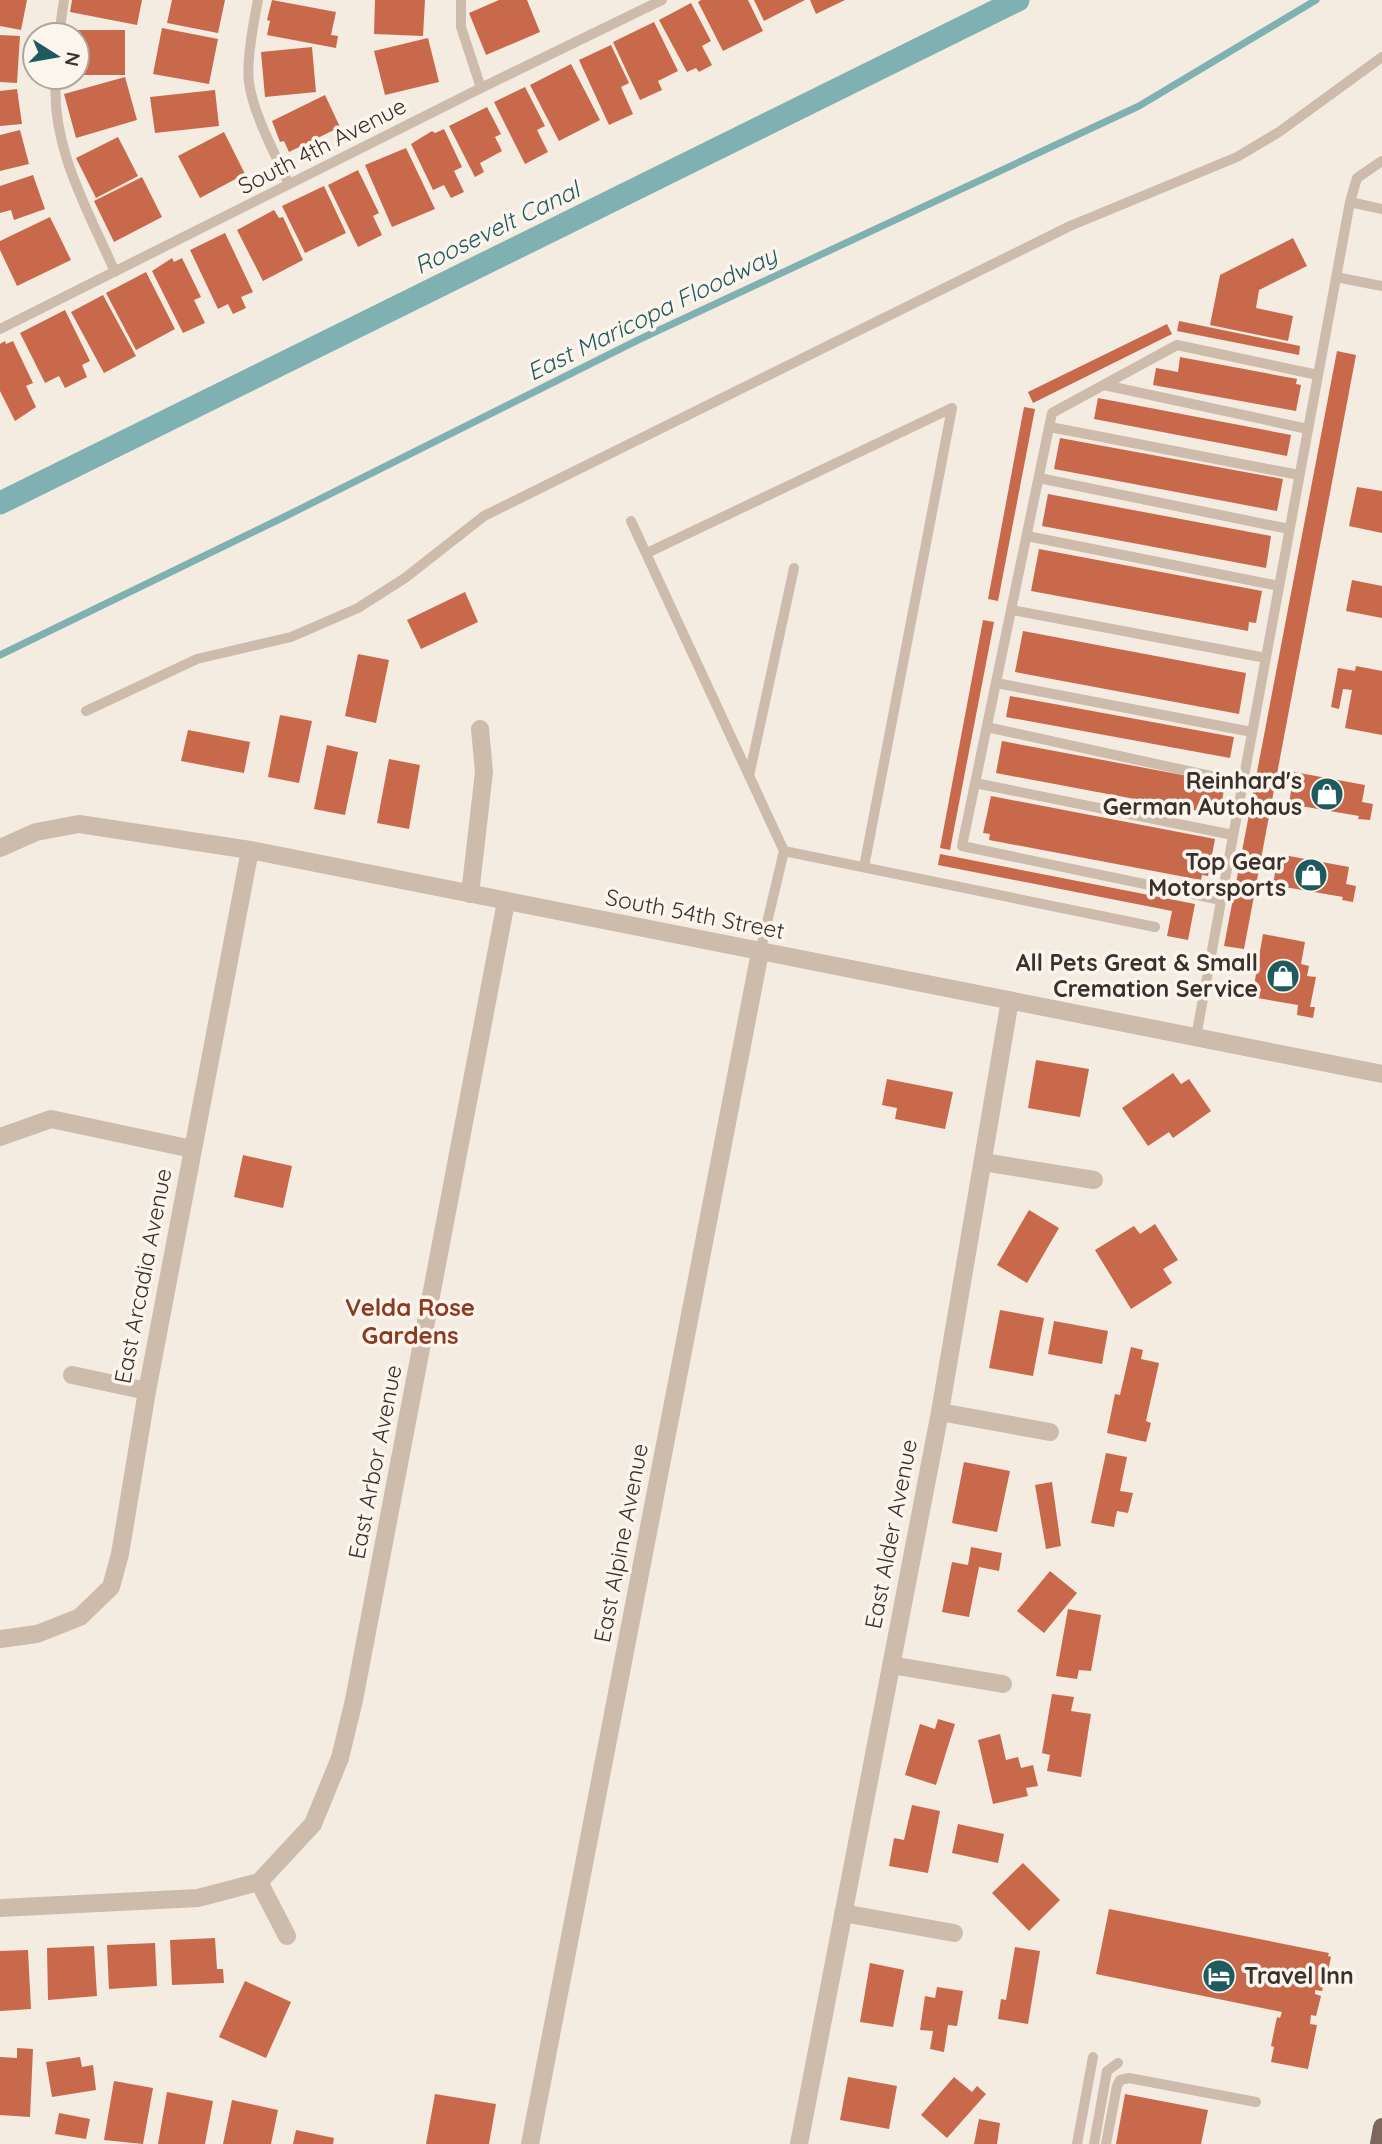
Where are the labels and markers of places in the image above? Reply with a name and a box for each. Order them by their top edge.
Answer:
place label: Reinhard's German Autohaus [1103,766,1302,821]
shop icon: Reinhard's German Autohaus [1308,775,1346,813]
place label: Top Gear Motorsports [1148,847,1286,902]
shop icon: Top Gear Motorsports [1292,856,1330,894]
place label: All Pets Great & Small Cremation Service [1016,948,1258,1003]
shop icon: All Pets Great & Small Cremation Service [1264,957,1302,995]
hotel icon: Travel Inn [1200,1957,1238,1995]
place label: Travel Inn [1244,1961,1354,1990]

